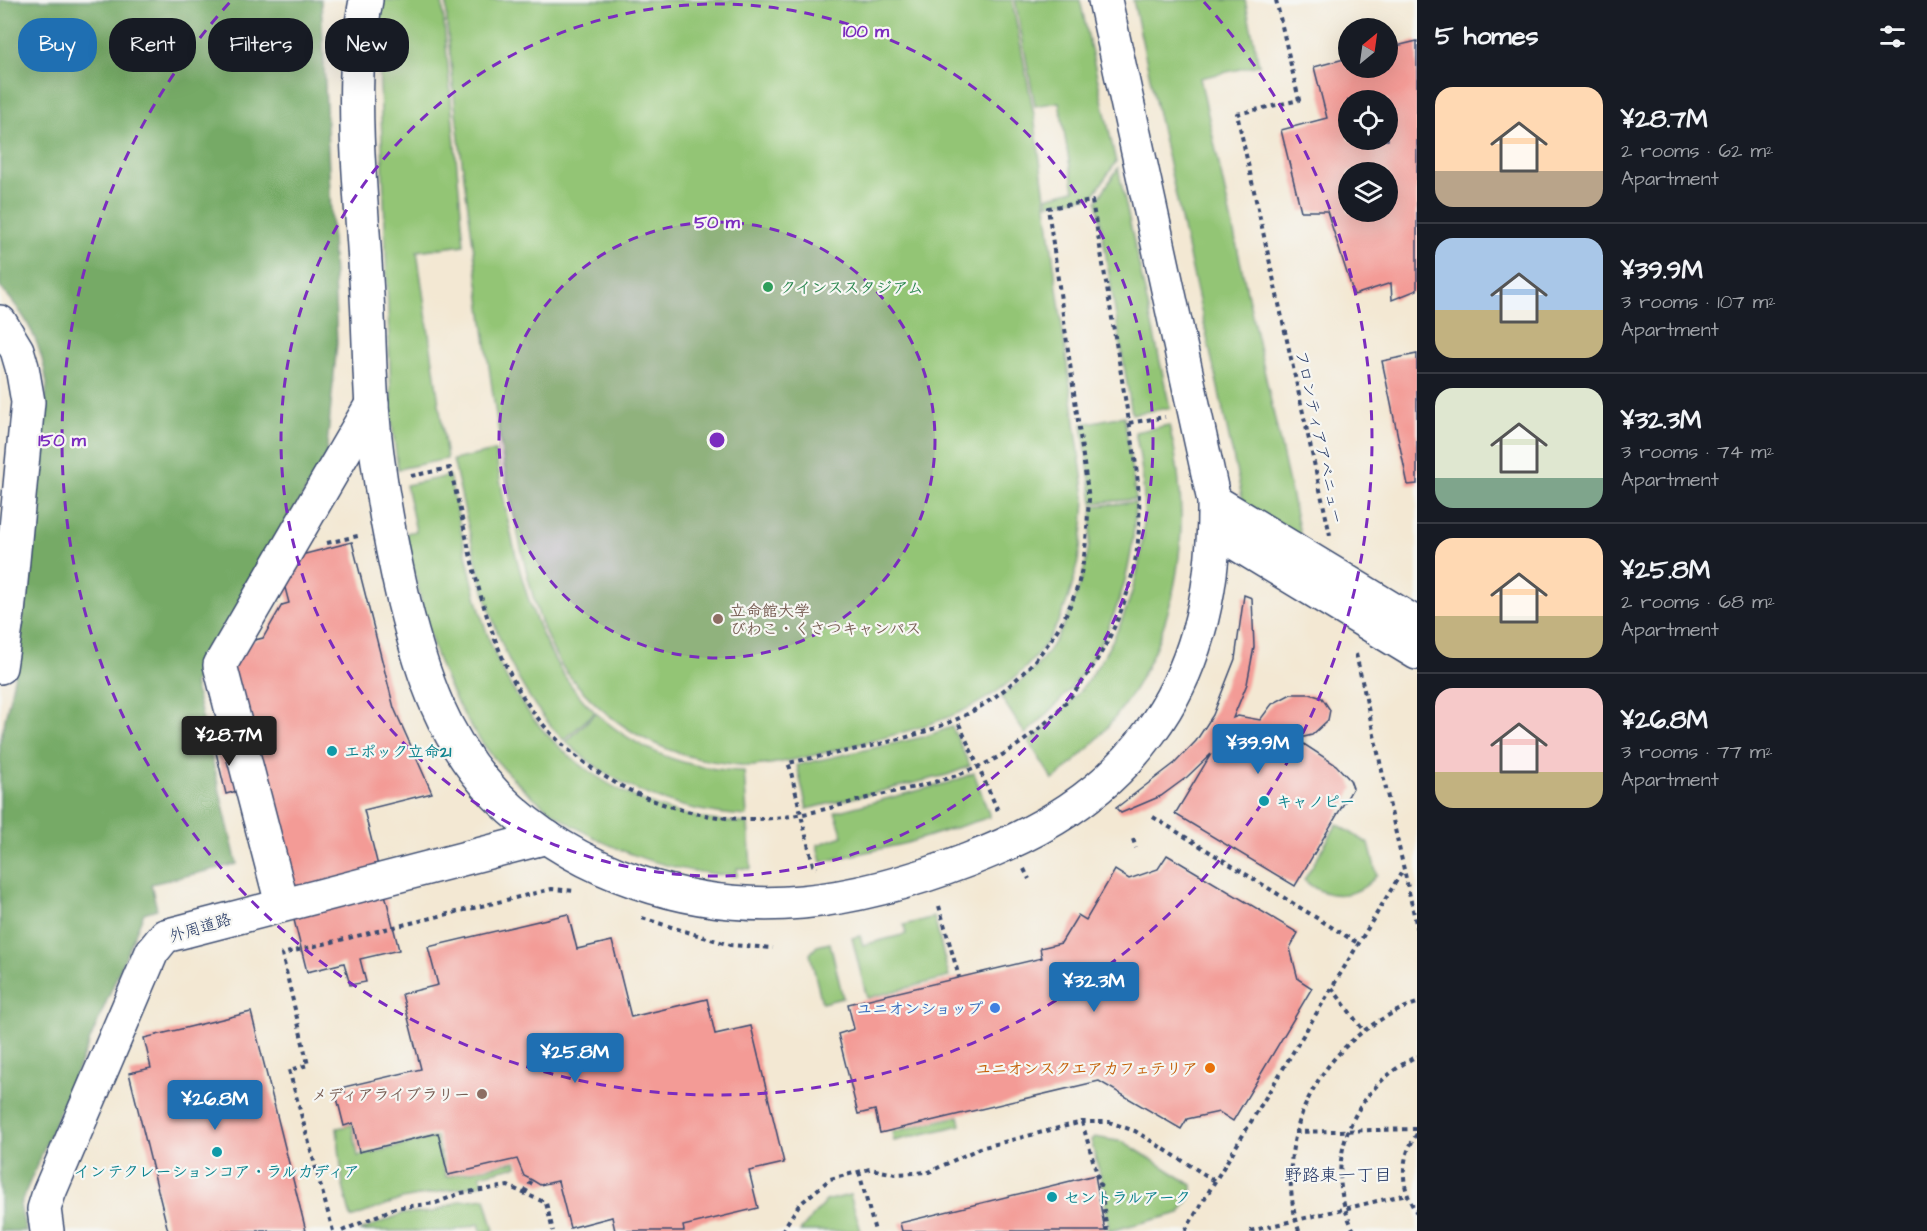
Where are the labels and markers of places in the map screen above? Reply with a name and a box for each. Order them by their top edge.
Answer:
place label: クインススタジアム [780,277,924,299]
marker: クインススタジアム [761,280,775,294]
centre of rings [707,430,727,450]
place label: 立命館大学 びわこ・くさつキャンパス [730,600,921,640]
marker: 立命館大学 びわこ・くさつキャンパス [711,612,725,626]
pin: ¥28.7M [180,716,278,767]
pin: ¥39.9M [1209,724,1307,775]
place label: エポック立命21 [344,741,452,763]
marker: エポック立命21 [325,744,339,758]
place label: キャノピー [1276,791,1355,813]
marker: キャノピー [1257,794,1271,808]
pin: ¥32.3M [1045,962,1143,1013]
place label: ユニオンショップ [856,998,983,1020]
marker: ユニオンショップ [988,1001,1002,1015]
pin: ¥25.8M [526,1033,624,1084]
place label: ユニオンスクエアカフェテリア [975,1058,1198,1080]
marker: ユニオンスクエアカフェテリア [1203,1061,1217,1075]
pin: ¥26.8M [166,1080,264,1131]
place label: メディアライブラリー [312,1084,470,1106]
marker: メディアライブラリー [475,1087,489,1101]
marker: インテクレーションコア・ラルカディア [210,1145,224,1159]
place label: インテクレーションコア・ラルカディア [74,1161,360,1183]
place label: セントラルアーク [1064,1187,1191,1209]
marker: セントラルアーク [1045,1190,1059,1204]

